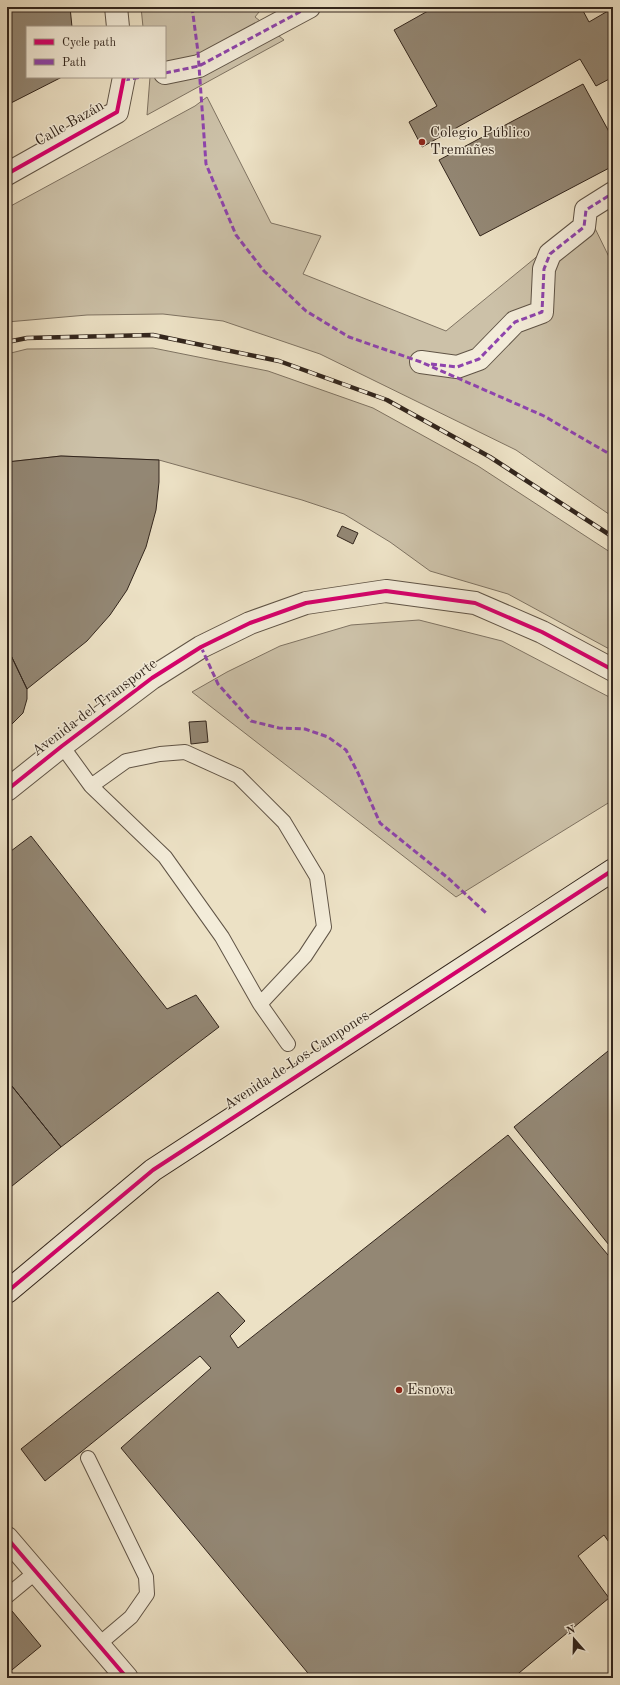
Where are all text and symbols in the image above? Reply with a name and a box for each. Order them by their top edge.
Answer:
legend [26,26,166,78]
text: Cycle path [62,37,117,49]
text: Path [62,57,87,69]
street label: Calle Bazán [33,98,107,150]
place label: Colegio Público Tremañes [430,126,530,158]
marker: Colegio Público Tremañes [417,137,427,147]
street label: Avenida del Transporte [30,656,160,760]
street label: Avenida de Los Campones [222,1009,372,1113]
place label: Esnova [407,1383,454,1398]
marker: Esnova [394,1385,404,1395]
north arrow [554,1619,594,1659]
text: N [565,1624,577,1638]

